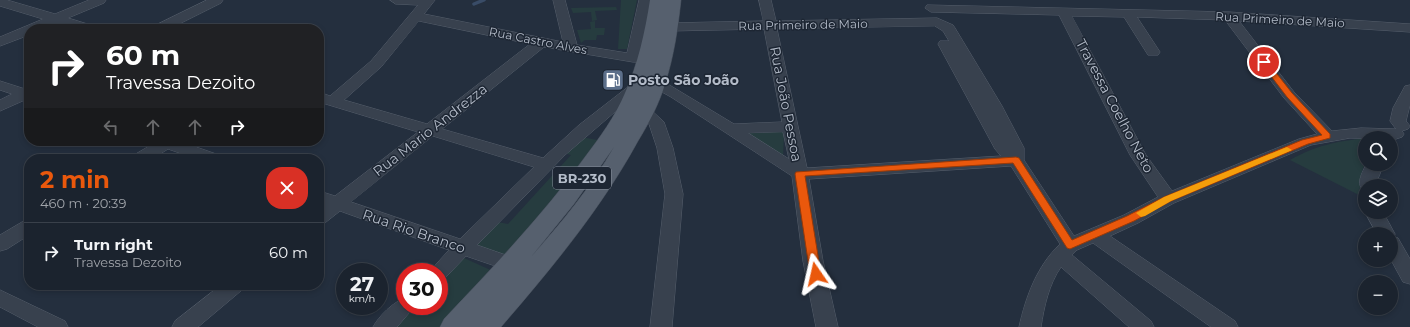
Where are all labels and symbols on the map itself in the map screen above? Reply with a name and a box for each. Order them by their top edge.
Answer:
street label: Rua Primeiro de Maio [1215,9,1345,30]
street label: Rua Primeiro de Maio [738,16,868,33]
street label: Rua Castro Alves [488,24,589,57]
street label: Travessa Coelho Neto [1072,36,1158,176]
street label: Rua João Pessoa [766,45,806,163]
pin [1247,45,1281,79]
fuel station icon: Posto São João [600,67,626,93]
place label: Posto São João [628,71,739,89]
street label: Rua Mario Andrezza [369,80,491,180]
road number: BR-230 [553,167,611,189]
street label: Rua Rio Branco [360,205,468,257]
position arrow [795,253,837,295]
speed limit sign: 30 [396,263,448,315]

